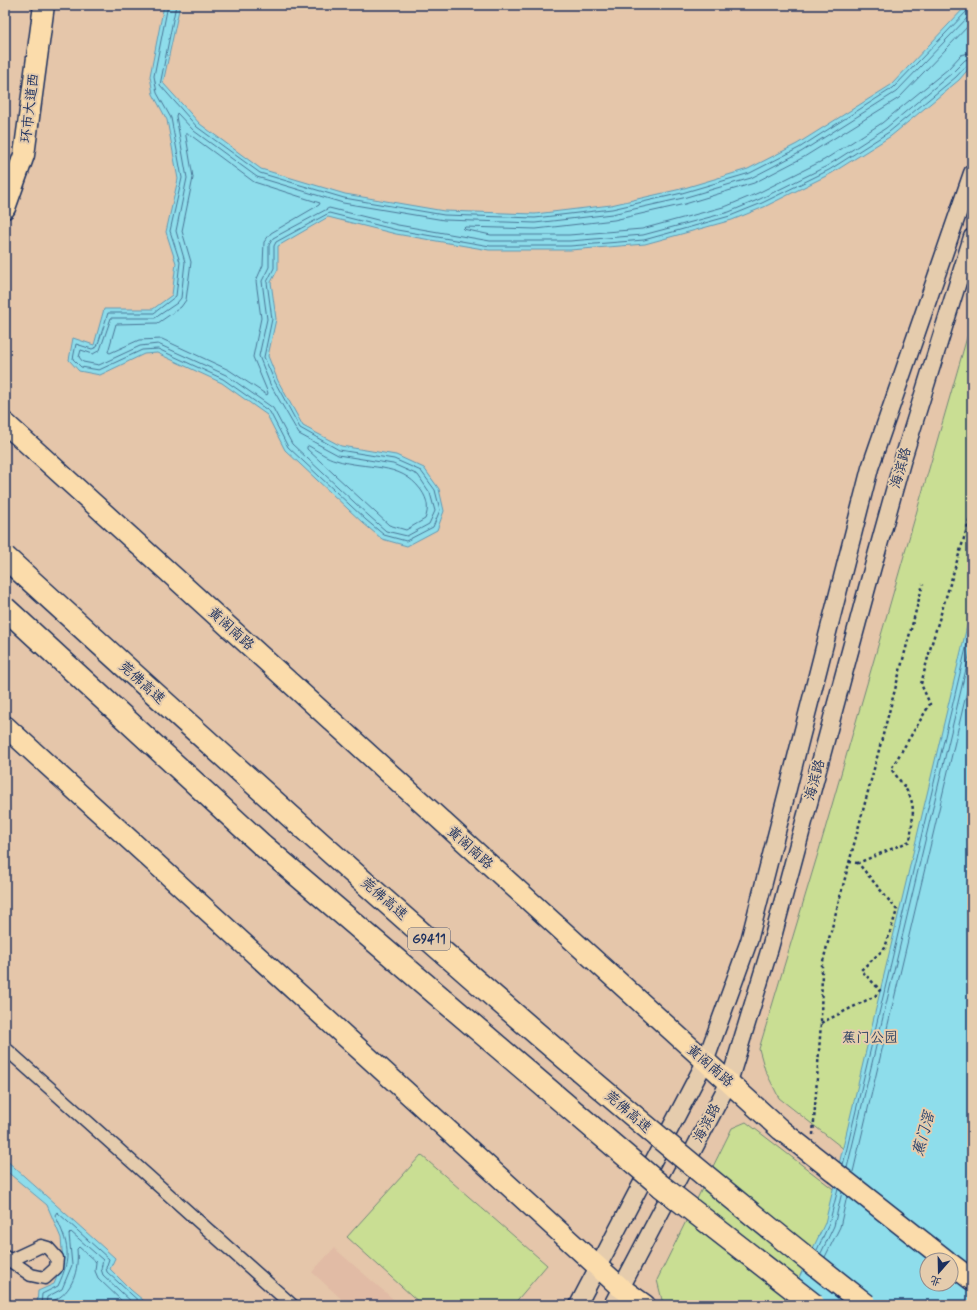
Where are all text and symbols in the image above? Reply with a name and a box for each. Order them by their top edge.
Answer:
street label: 环市大道西 [17,72,43,144]
street label: 海滨路 [887,445,915,491]
street label: 黄阁南路 [204,604,258,654]
street label: 莞佛高速 [115,658,169,708]
street label: 海滨路 [801,757,829,803]
street label: 黄阁南路 [443,823,497,873]
street label: 莞佛高速 [357,874,411,924]
road number: G9411 [408,928,450,950]
park label: 蕉门公园 [842,1029,898,1047]
street label: 黄阁南路 [683,1041,737,1091]
street label: 莞佛高速 [601,1087,655,1137]
street label: 海滨路 [689,1100,725,1146]
water label: 蕉门滘 [908,1108,940,1158]
north arrow [919,1252,959,1292]
text: 北 [928,1272,943,1289]

